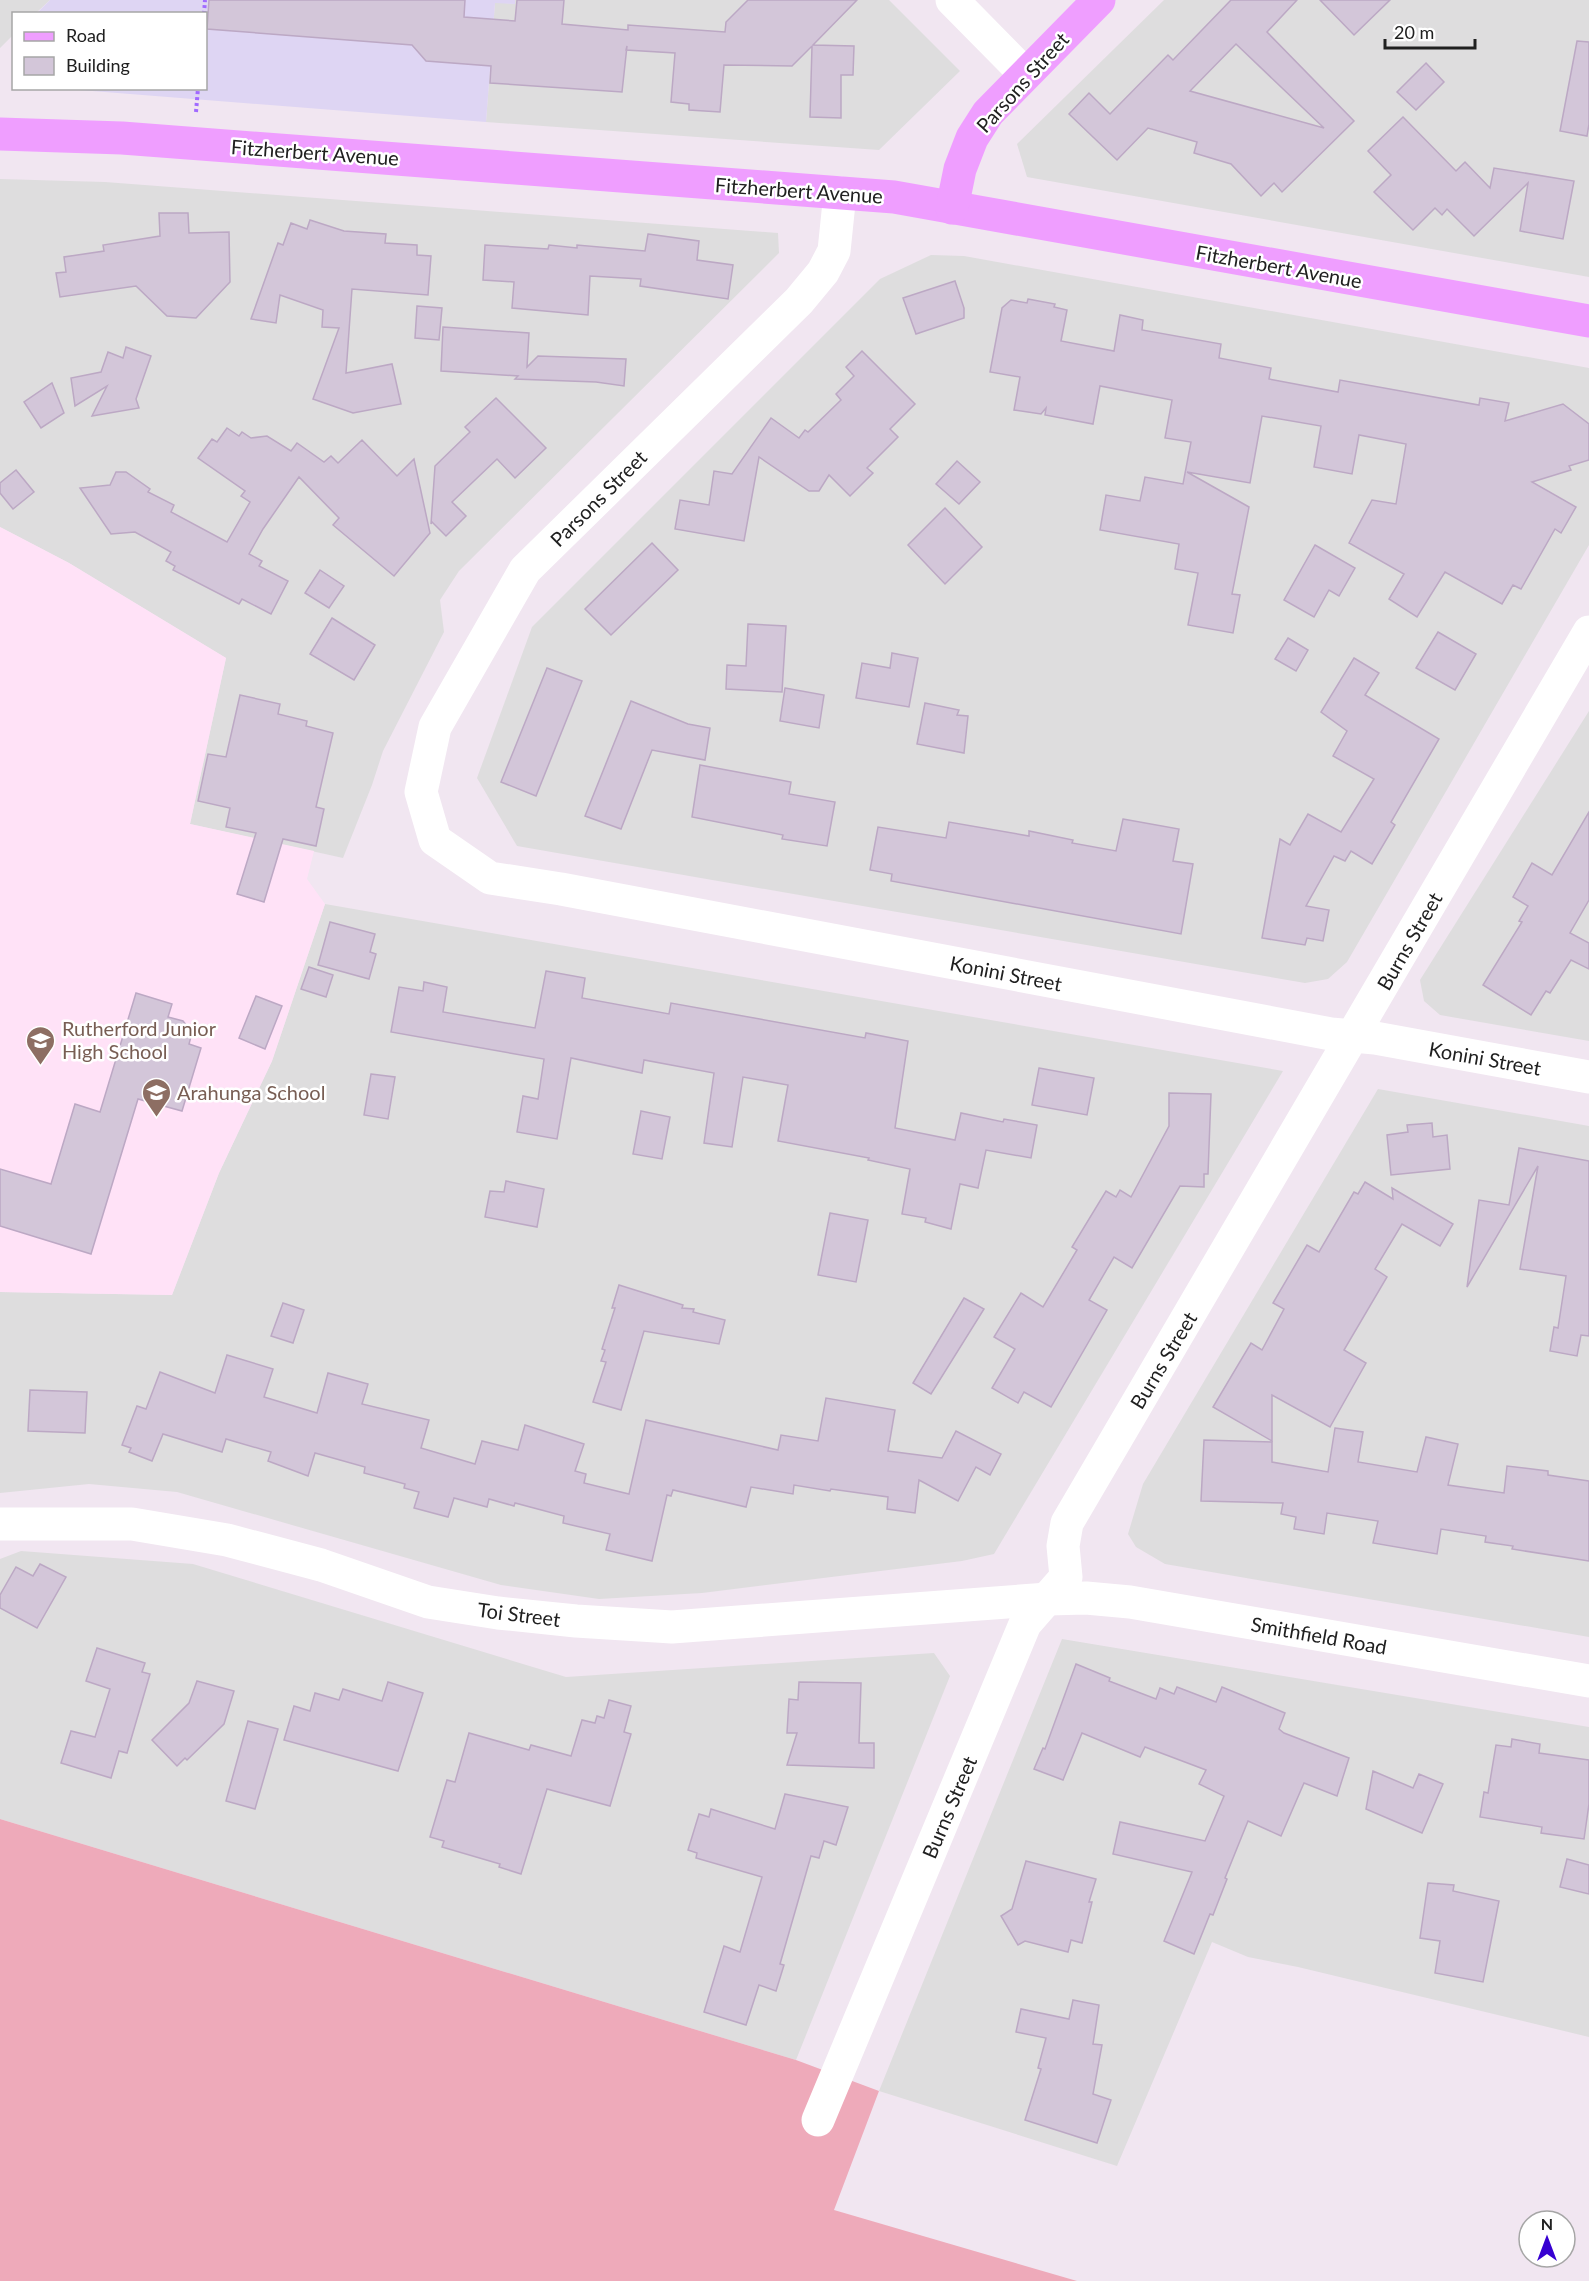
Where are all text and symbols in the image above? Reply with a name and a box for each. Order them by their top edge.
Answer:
legend [12,12,207,90]
scale bar [1385,12,1475,50]
text: 20 m [1394,21,1434,43]
text: Road [66,24,106,46]
street label: Parsons Street [971,27,1073,137]
text: Building [66,54,130,76]
street label: Fitzherbert Avenue [230,134,400,170]
street label: Fitzherbert Avenue [714,172,884,208]
street label: Fitzherbert Avenue [1194,240,1364,292]
street label: Parsons Street [545,445,651,551]
street label: Burns Street [1371,888,1447,994]
street label: Konini Street [948,950,1064,996]
place label: Rutherford Junior High School [62,1016,217,1063]
school or university icon: Rutherford Junior High School [25,1024,57,1066]
street label: Konini Street [1427,1036,1543,1080]
school or university icon: Arahunga School [140,1076,172,1118]
place label: Arahunga School [177,1080,325,1104]
street label: Burns Street [1125,1307,1201,1413]
street label: Toi Street [476,1597,562,1631]
street label: Smithfield Road [1249,1611,1389,1659]
street label: Burns Street [917,1752,981,1862]
north arrow [1517,2209,1577,2269]
text: N [1541,2214,1553,2233]

